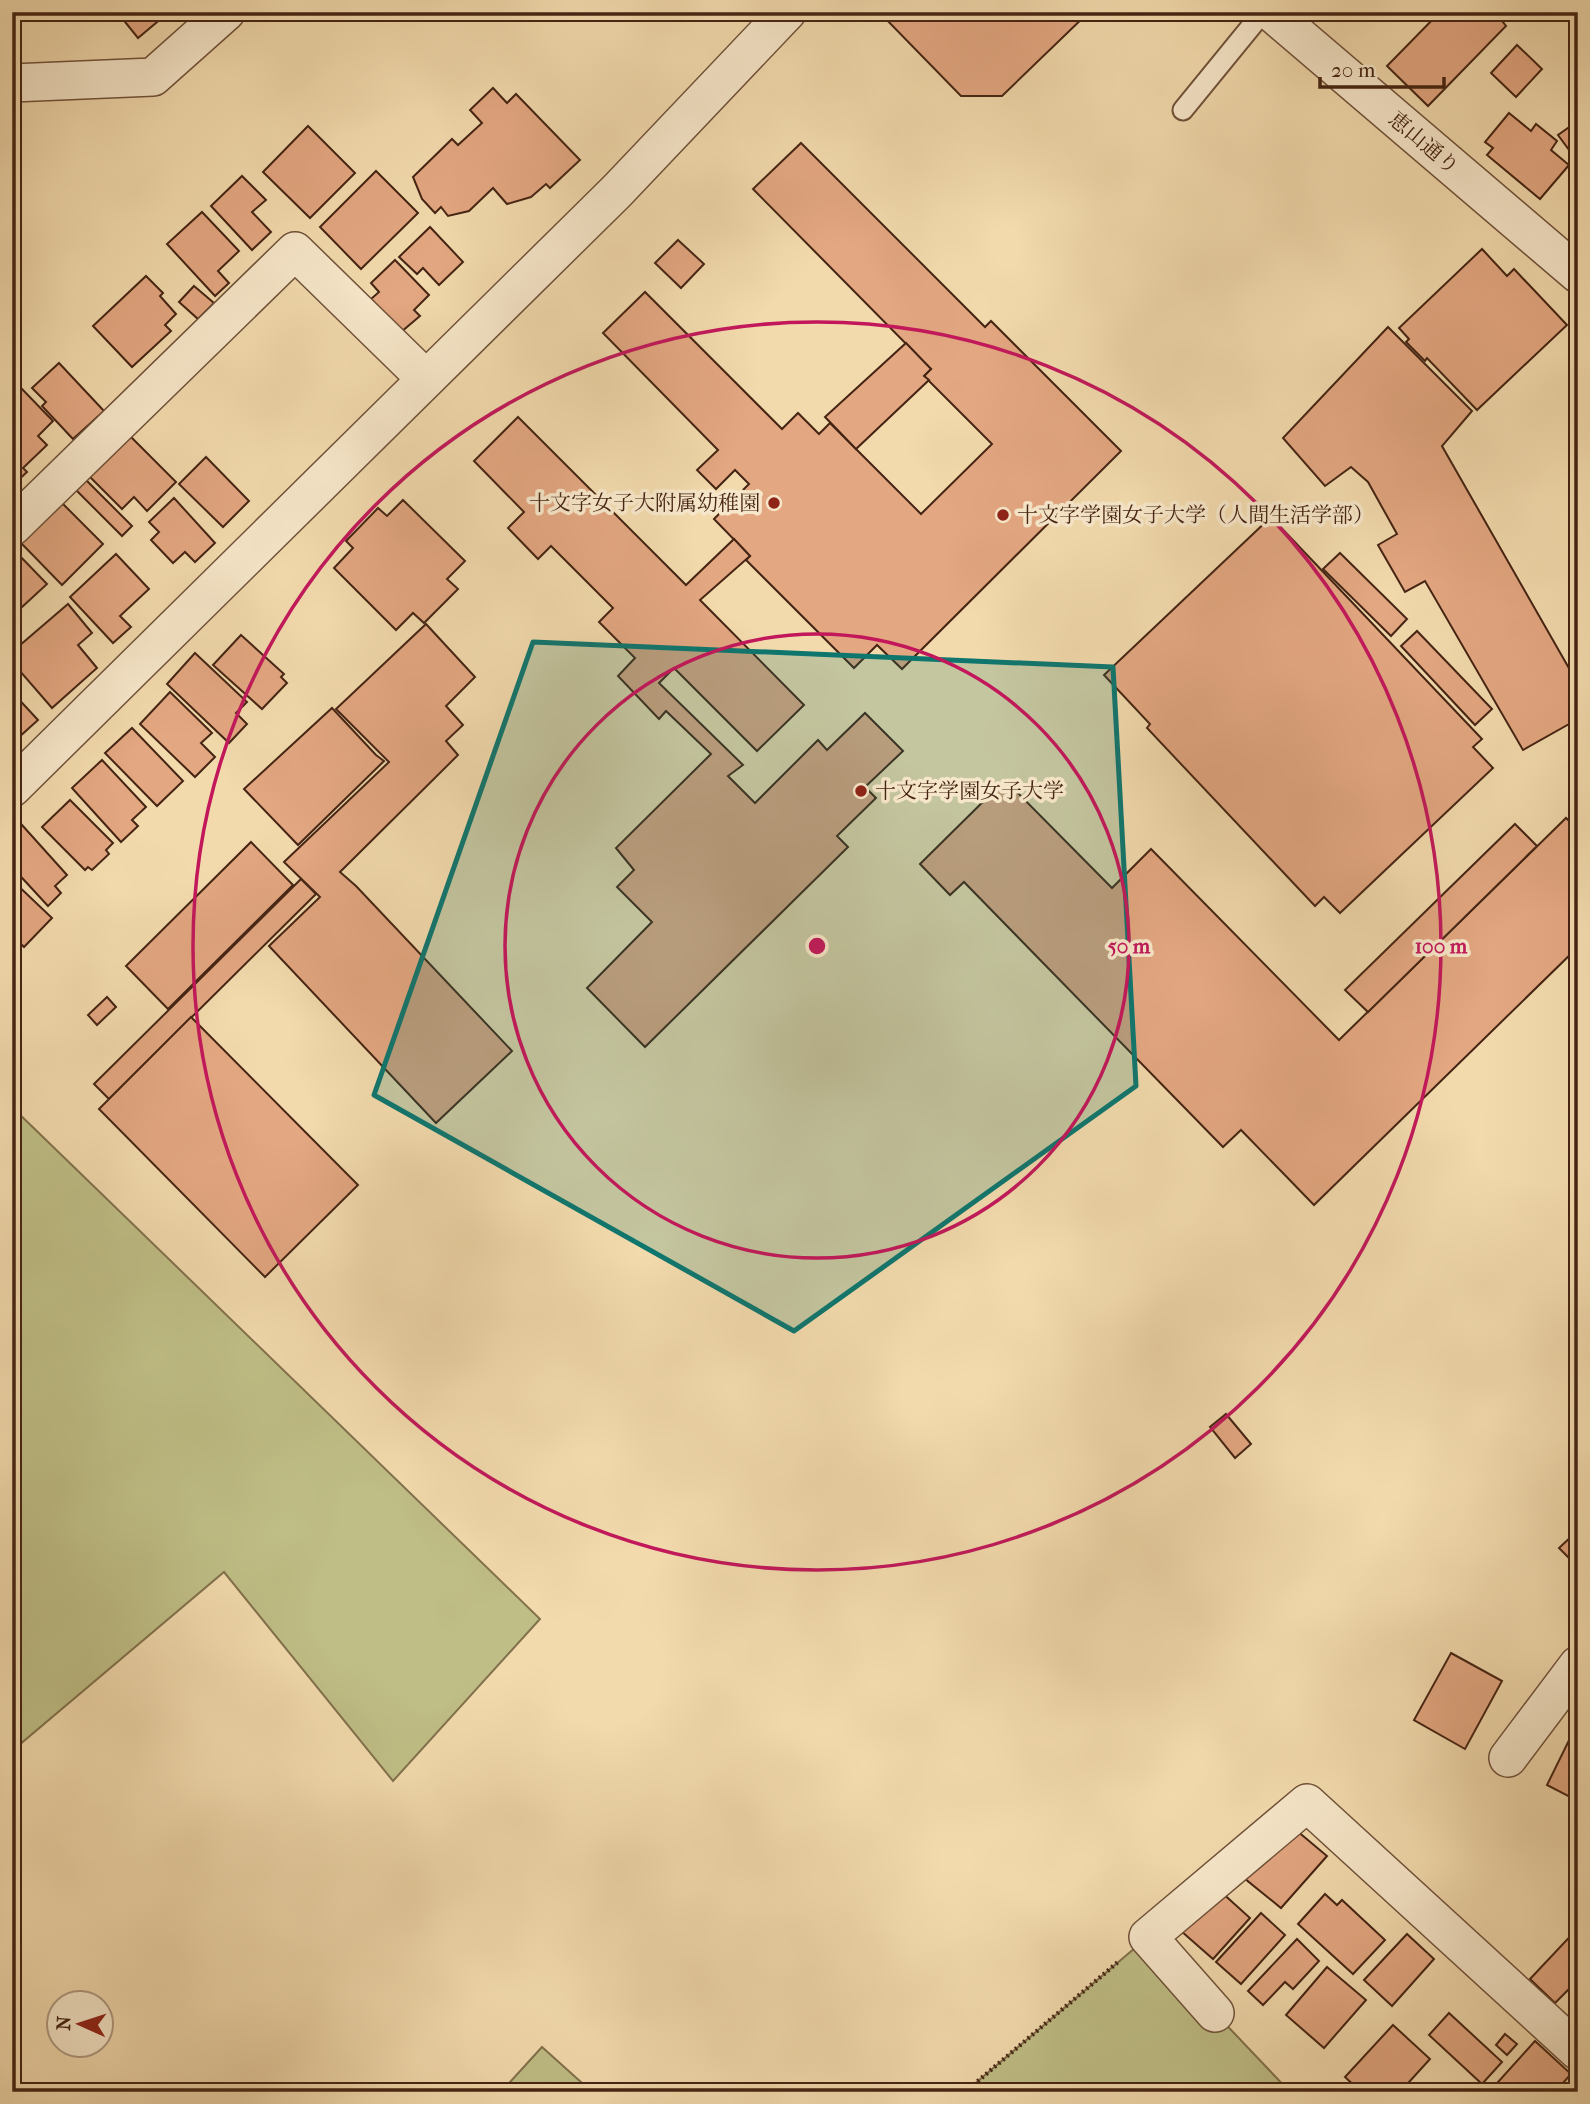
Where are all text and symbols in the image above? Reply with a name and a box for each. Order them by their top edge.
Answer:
scale bar [1320,46,1445,90]
text: 20 m [1331,58,1376,82]
street label: 恵山通り [1384,107,1464,179]
place label: 十文字女子大附属幼稚園 [529,491,760,515]
marker: 十文字女子大附属幼稚園 [766,495,782,511]
place label: 十文字学園女子大学（人間生活学部） [1017,503,1374,527]
marker: 十文字学園女子大学（人間生活学部） [995,507,1011,523]
place label: 十文字学園女子大学 [875,779,1064,803]
marker: 十文字学園女子大学 [853,783,869,799]
centre of rings [805,934,829,958]
text: 50 m [1108,934,1151,958]
text: 100 m [1415,934,1468,958]
north arrow [46,1988,116,2058]
text: N [53,2015,75,2031]

